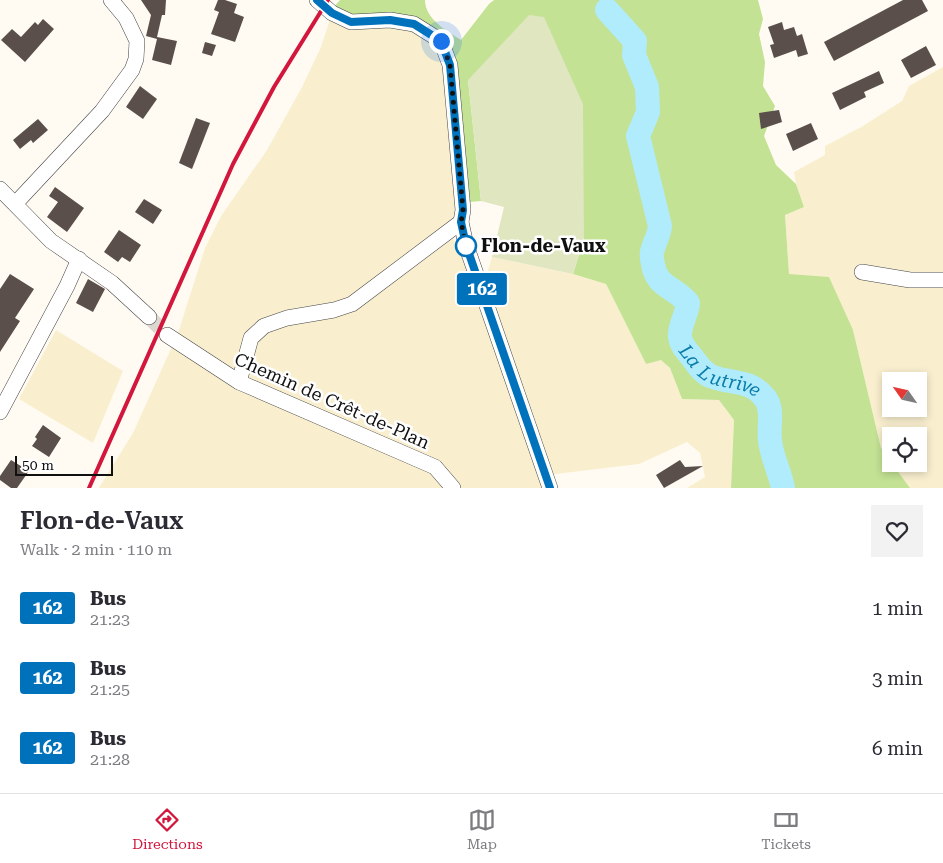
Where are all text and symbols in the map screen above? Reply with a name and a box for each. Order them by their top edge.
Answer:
your location [429,29,454,54]
marker: Flon-de-Vaux [455,235,477,257]
place label: Flon-de-Vaux [481,235,606,256]
line badge: 162 [453,273,511,305]
text: 162 [467,278,497,299]
water label: La Lutrive [673,339,766,402]
street label: Chemin de Crêt-de-Plan [231,348,433,453]
north arrow [882,372,928,418]
map controls [882,372,927,472]
button: locate [882,427,927,472]
scale bar [15,453,112,476]
text: 50 m [22,457,54,473]
button: heart [871,505,923,557]
text: Flon-de-Vaux [20,507,183,535]
text: Walk · 2 min · 110 m [20,540,172,559]
text: Bus [90,587,126,610]
text: 162 [32,597,63,618]
text: 1 min [872,597,923,620]
text: 21:23 [90,610,130,629]
text: Bus [90,657,126,680]
text: 162 [32,667,63,688]
text: 3 min [872,667,923,690]
text: 21:25 [90,680,130,699]
text: Bus [90,727,126,750]
text: 162 [32,737,63,758]
text: 6 min [872,737,923,760]
text: 21:28 [90,750,130,769]
tab: Directions [132,806,203,852]
tab: Map [467,806,497,852]
tab: Tickets [761,806,811,852]

